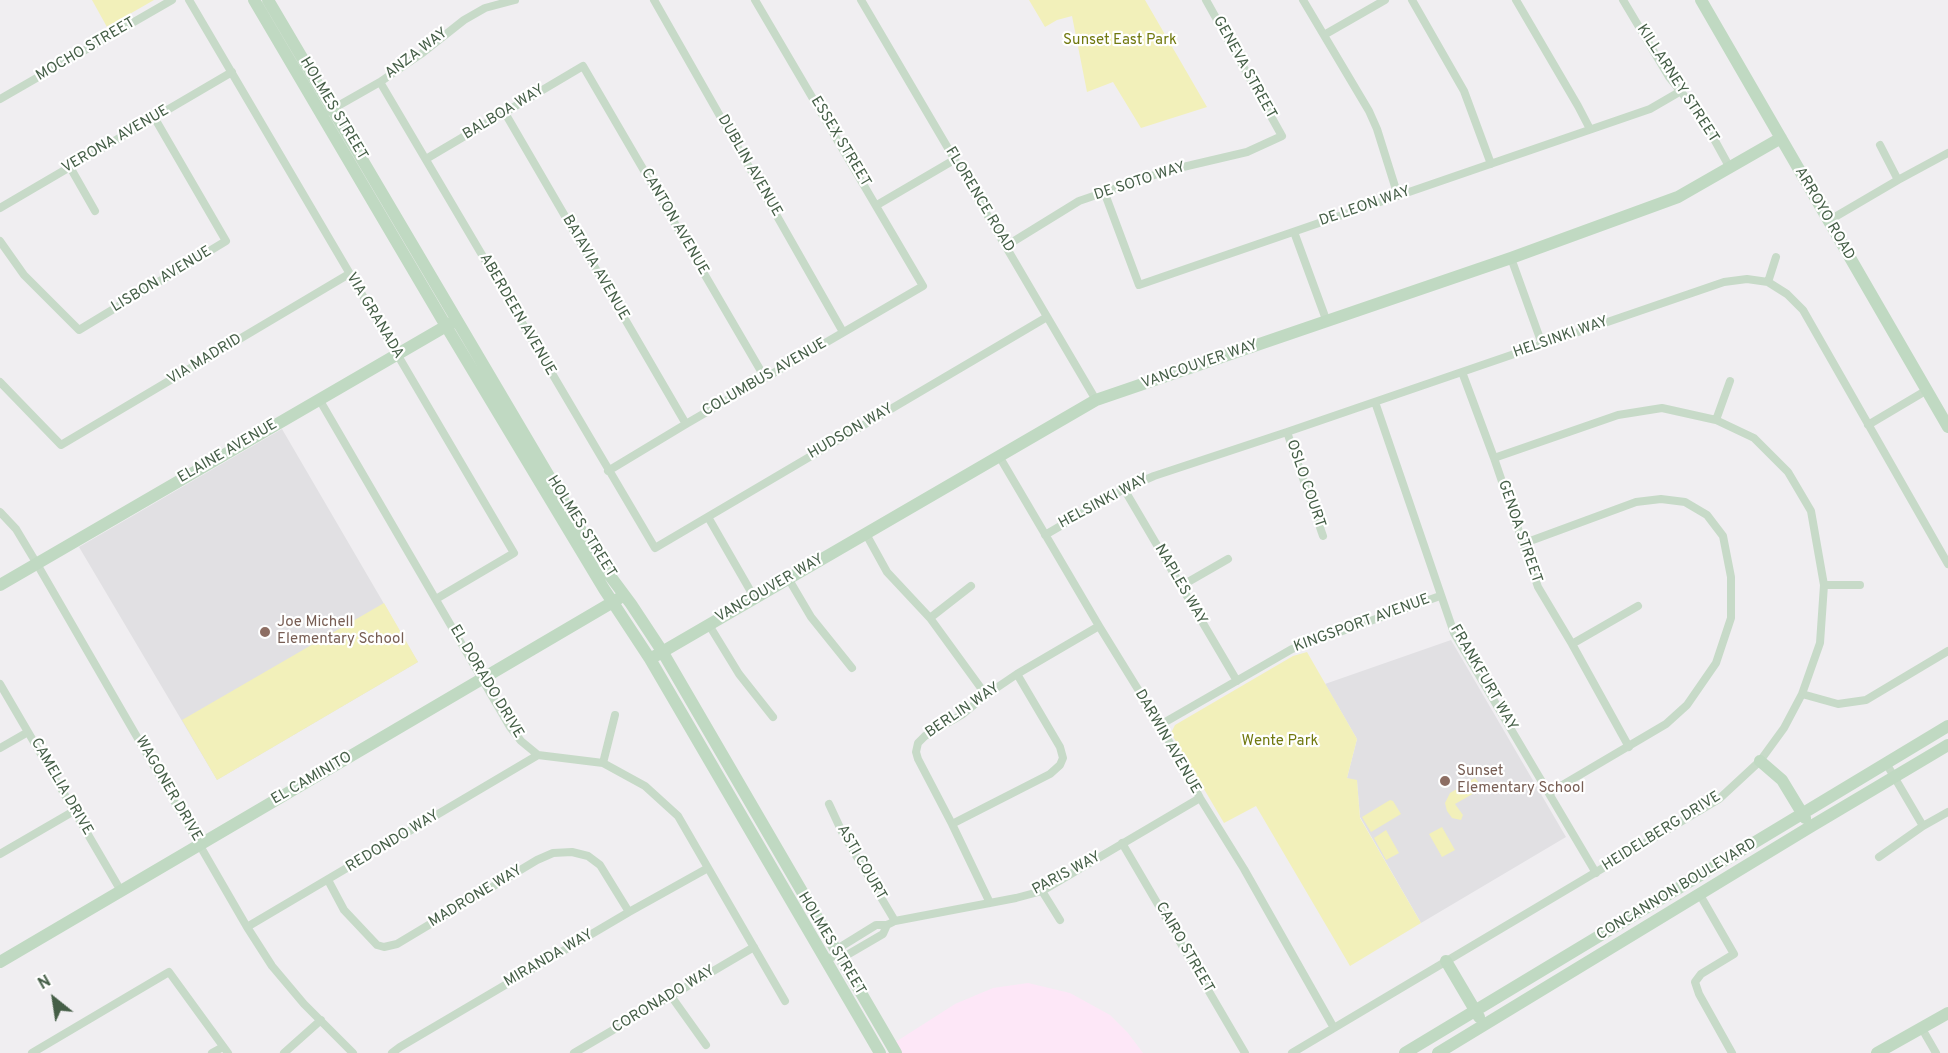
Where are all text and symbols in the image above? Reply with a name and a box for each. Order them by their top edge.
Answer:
street label: MOCHO STREET [33,14,139,86]
street label: GENEVA STREET [1208,14,1280,122]
street label: KILLARNEY STREET [1632,21,1722,147]
street label: ANZA WAY [382,25,452,83]
park label: Sunset East Park [1063,32,1177,50]
street label: HOLMES STREET [295,54,371,164]
street label: BALBOA WAY [460,82,548,144]
street label: ESSEX STREET [806,93,874,191]
street label: VERONA AVENUE [59,102,173,178]
street label: DUBLIN AVENUE [713,112,785,220]
street label: FLORENCE ROAD [940,144,1018,256]
street label: DE SOTO WAY [1092,159,1188,205]
street label: ARROYO ROAD [1790,164,1858,264]
street label: CANTON AVENUE [636,165,712,279]
street label: DE LEON WAY [1317,183,1413,231]
street label: BATAVIA AVENUE [558,212,632,324]
street label: LISBON AVENUE [109,243,215,317]
street label: ABERDEEN AVENUE [475,251,559,379]
street label: VIA GRANADA [341,270,407,362]
street label: HELSINKI WAY [1511,313,1611,363]
street label: VIA MADRID [165,331,245,389]
street label: COLUMBUS AVENUE [700,335,830,421]
street label: VANCOUVER WAY [1139,337,1261,393]
street label: HUDSON WAY [805,400,897,464]
street label: ELAINE AVENUE [175,416,281,488]
street label: OSLO COURT [1282,438,1328,530]
street label: HELSINKI WAY [1056,471,1152,533]
street label: HOLMES STREET [542,473,620,581]
street label: GENOA STREET [1493,478,1545,586]
street label: NAPLES WAY [1150,542,1210,628]
street label: VANCOUVER WAY [713,551,827,627]
street label: KINGSPORT AVENUE [1292,591,1432,657]
place label: Joe Michell Elementary School [277,614,404,649]
street label: EL DORADO DRIVE [445,622,527,742]
street label: FRANKFURT WAY [1445,622,1521,734]
marker: Joe Michell Elementary School [258,625,272,639]
street label: BERLIN WAY [922,680,1004,742]
street label: DARWIN AVENUE [1130,687,1204,797]
street label: WAGONER DRIVE [131,733,205,845]
park label: Wente Park [1242,733,1318,751]
street label: CAMELIA DRIVE [26,735,96,839]
street label: EL CAMINITO [269,749,355,809]
place label: Sunset Elementary School [1457,763,1584,798]
marker: Sunset Elementary School [1438,774,1452,788]
street label: HEIDELBERG DRIVE [1600,788,1724,876]
street label: REDONDO WAY [343,807,443,877]
street label: ASTI COURT [832,822,890,904]
street label: CONCANNON BOULEVARD [1594,835,1760,945]
street label: PARIS WAY [1030,848,1104,900]
street label: MADRONE WAY [426,862,526,932]
street label: HOLMES STREET [793,889,869,999]
street label: CAIRO STREET [1151,899,1217,997]
street label: MIRANDA WAY [501,926,597,992]
street label: CORONADO WAY [609,962,719,1038]
north arrow [24,969,84,1029]
text: N [35,972,55,995]

